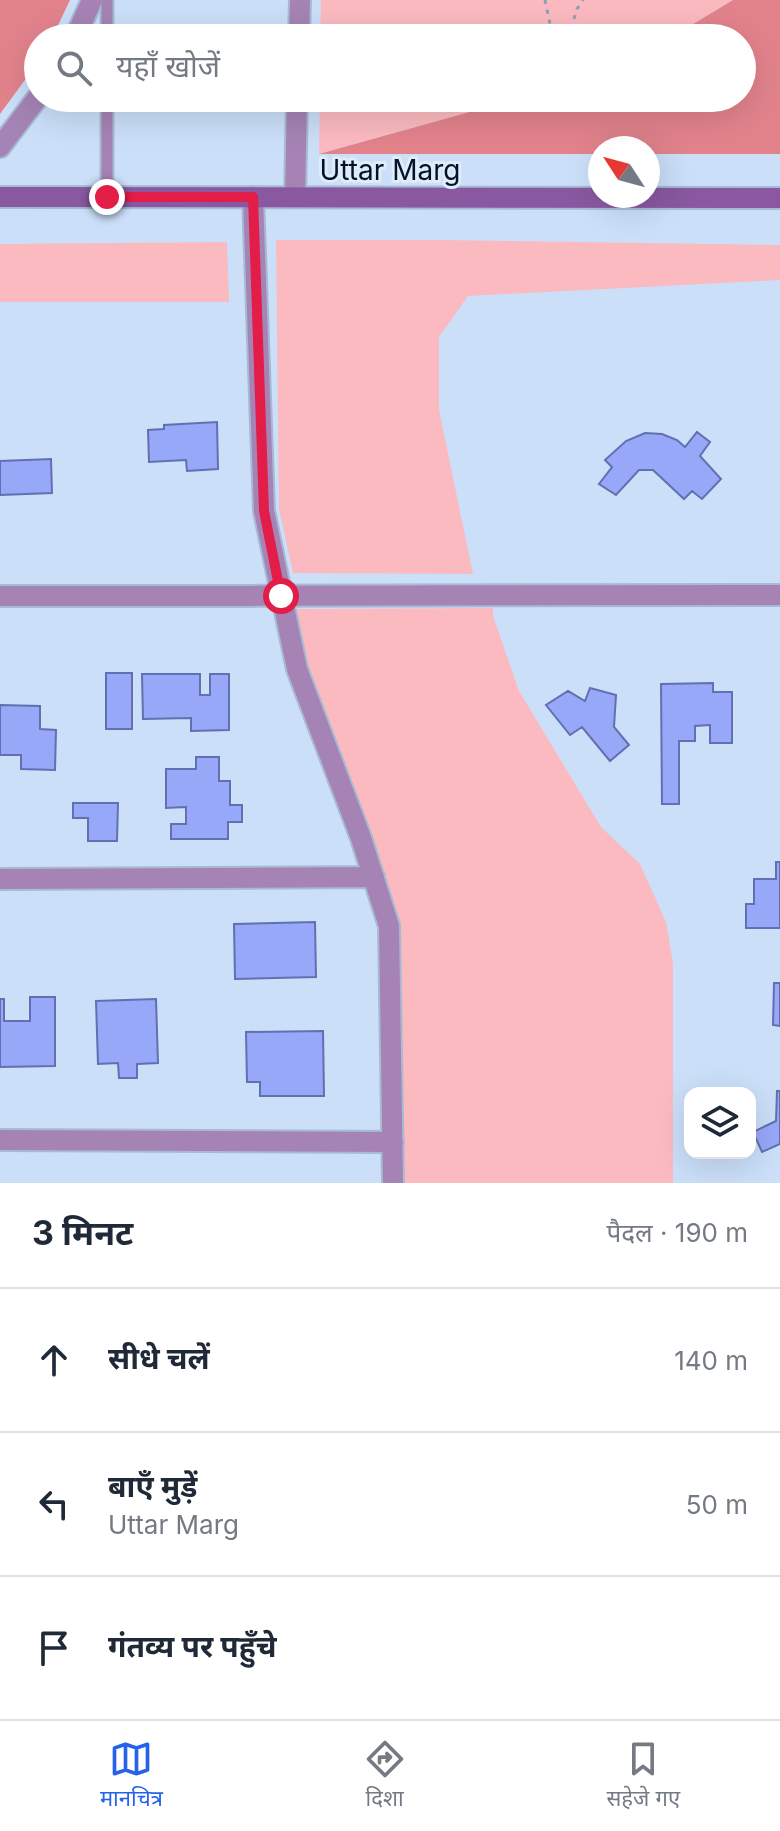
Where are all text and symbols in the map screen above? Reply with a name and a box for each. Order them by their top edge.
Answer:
search box [24,24,756,112]
icon: search [52,46,96,90]
text: यहाँ खोजें [116,48,220,84]
north arrow [588,136,660,208]
street label: Uttar Marg [319,153,461,187]
route end [89,179,125,215]
route start [263,578,299,614]
map controls [684,1087,756,1159]
button: layers [684,1087,756,1159]
text: 3 मिनट [32,1212,133,1253]
text: पैदल · 190 m [606,1217,748,1248]
icon: ahead [32,1338,76,1382]
text: सीधे चलें [108,1340,210,1376]
text: 140 m [674,1345,748,1376]
text: बाएँ मुड़ें [108,1468,197,1504]
icon: left [32,1482,76,1526]
text: 50 m [686,1489,748,1520]
text: Uttar Marg [108,1509,239,1540]
icon: arrive [32,1626,76,1670]
text: गंतव्य पर पहुँचे [108,1628,276,1664]
tab: मानचित्र [100,1737,163,1815]
tab: दिशा [363,1737,407,1815]
tab: सहेजे गए [606,1737,680,1815]

